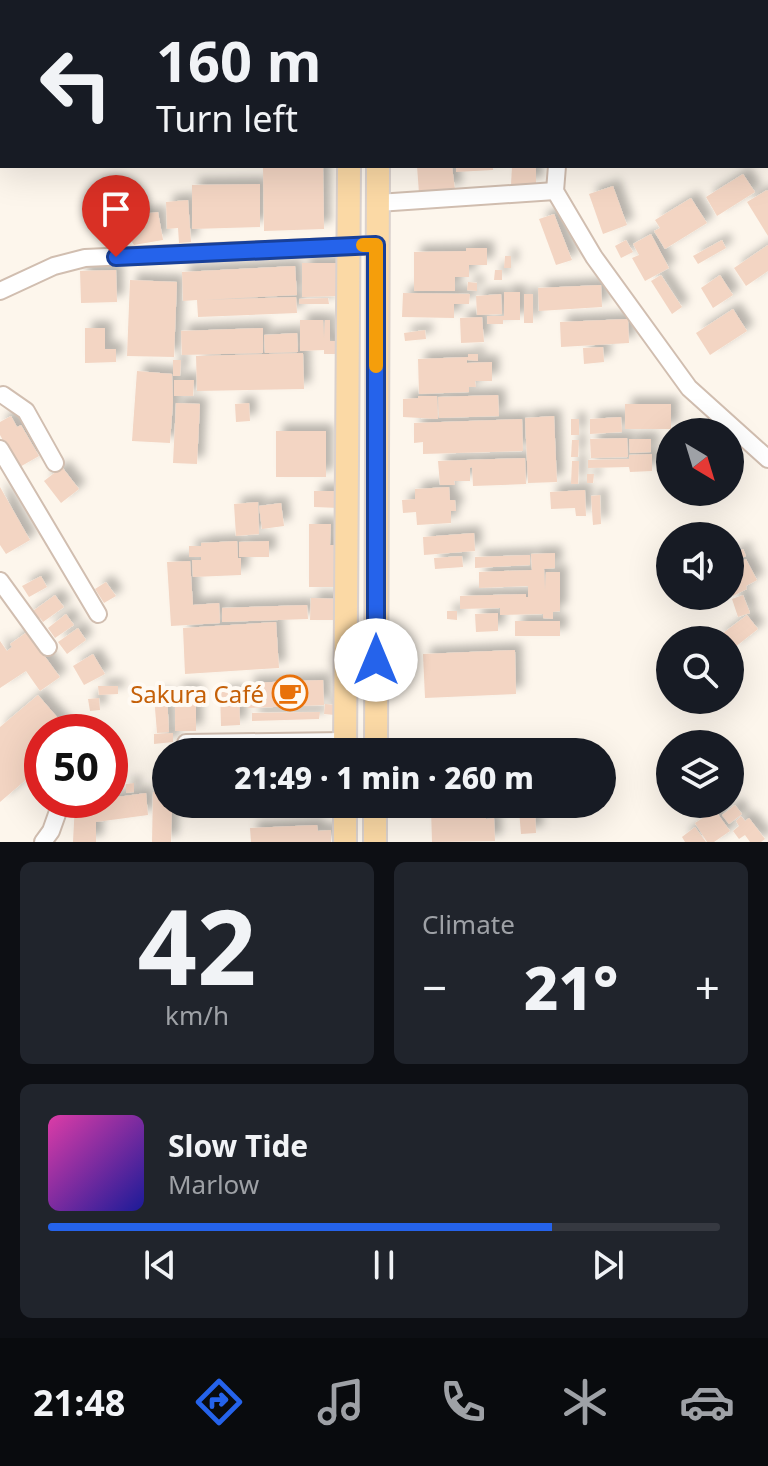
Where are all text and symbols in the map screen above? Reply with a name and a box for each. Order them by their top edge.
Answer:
text: 160 m [156,22,321,98]
icon: left [24,32,128,136]
text: Turn left [156,94,298,143]
pin [82,175,150,257]
icon: arrive [94,187,138,231]
north arrow [656,418,744,506]
map controls [656,418,744,818]
button: sound [656,522,744,610]
position arrow [334,618,418,702]
button: search [656,626,744,714]
cafe icon: Sakura Café [271,674,309,712]
place label: Sakura Café [130,677,264,710]
speed limit sign: 50 [24,714,128,818]
button: layers [656,730,744,818]
text: 21:49 · 1 min · 260 m [234,757,534,798]
text: 42 [138,874,256,1015]
text: Climate [422,906,515,942]
text: 21° [524,946,618,1028]
text: − [422,957,447,1017]
text: + [695,957,720,1017]
text: km/h [165,997,229,1033]
text: Slow Tide [168,1125,308,1166]
text: Marlow [168,1166,259,1202]
icon: previous [138,1243,182,1287]
icon: pause [362,1243,406,1287]
icon: next [586,1243,630,1287]
icon: directions [191,1374,247,1430]
icon: music [313,1374,369,1430]
icon: phone [435,1374,491,1430]
icon: climate [557,1374,613,1430]
icon: car [679,1374,735,1430]
text: 21:48 [33,1378,125,1427]

